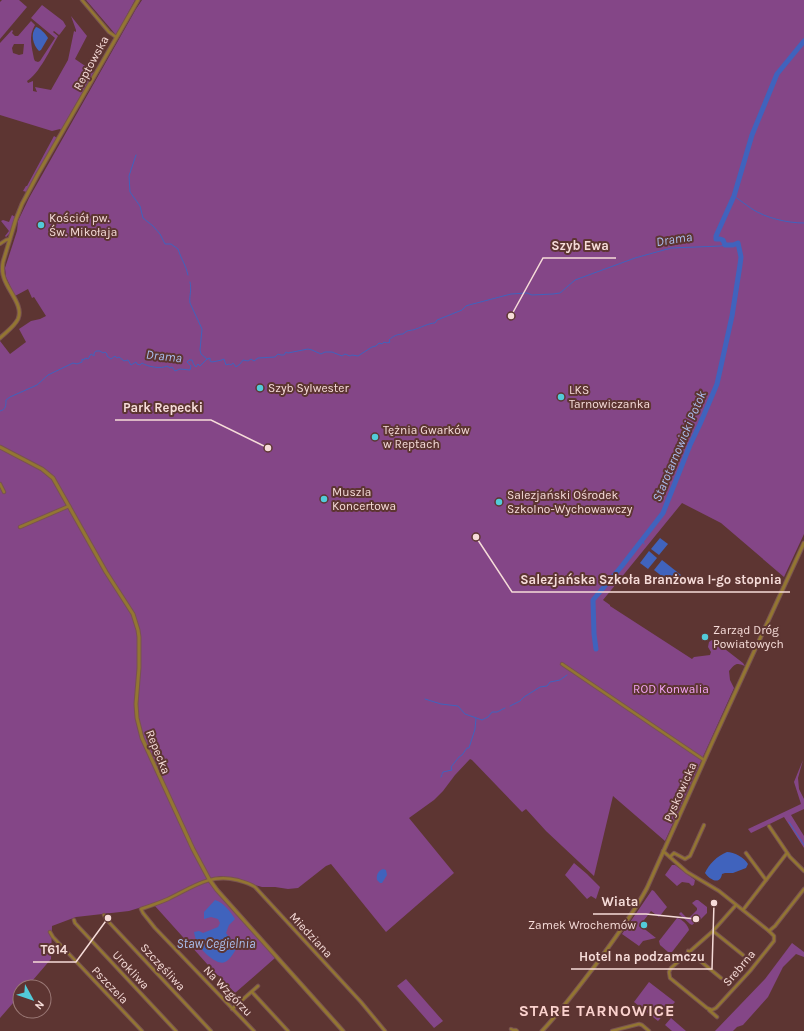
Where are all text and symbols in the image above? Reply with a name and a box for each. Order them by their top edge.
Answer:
street label: Reptowska [70,33,112,93]
place label: Kościół pw. Św. Mikołaja [49,211,117,239]
marker: Kościół pw. Św. Mikołaja [36,220,46,230]
water label: Drama [655,229,694,249]
callout: Szyb Ewa [543,233,616,258]
text: Szyb Ewa [551,238,609,253]
water label: Drama [145,347,183,365]
place label: Szyb Sylwester [268,381,350,395]
marker: Szyb Sylwester [255,383,265,393]
place label: LKS Tarnowiczanka [569,383,650,411]
water label: Starotarnowicki Potok [649,388,709,504]
marker: LKS Tarnowiczanka [556,392,566,402]
callout: Park Repecki [115,395,211,420]
text: Park Repecki [123,400,203,415]
place label: Tężnia Gwarków w Reptach [383,423,470,451]
marker: Tężnia Gwarków w Reptach [370,432,380,442]
place label: Muszla Koncertowa [332,485,396,513]
place label: Salezjański Ośrodek Szkolno-Wychowawczy [507,488,633,516]
marker: Muszla Koncertowa [319,494,329,504]
marker: Salezjański Ośrodek Szkolno-Wychowawczy [494,497,504,507]
callout: Salezjańska Szkoła Branżowa I-go stopnia [512,567,790,592]
text: Salezjańska Szkoła Branżowa I-go stopnia [520,572,782,587]
place label: Zarząd Dróg Powiatowych [713,623,784,651]
marker: Zarząd Dróg Powiatowych [700,632,710,642]
park label: ROD Konwalia [633,682,709,696]
street label: Repecka [143,728,173,776]
street label: Pyskowicka [661,760,699,824]
callout: Wiata [593,889,646,914]
text: Wiata [602,894,638,909]
street label: Miedziana [287,909,335,961]
place label: Zamek Wrochemów [528,918,636,932]
marker: Zamek Wrochemów [639,920,649,930]
water label: Staw Cegielnia [177,936,256,951]
callout: T614 [33,937,76,962]
street label: Szczęśliwa [138,940,188,994]
text: T614 [40,942,68,957]
callout: Hotel na podzamczu [571,944,712,969]
street label: Srebrna [720,947,758,989]
street label: Urokliwa [110,948,152,992]
text: Hotel na podzamczu [579,949,705,964]
street label: Pszczela [89,963,131,1007]
street label: Na Wzgórzu [200,963,256,1019]
north arrow [12,979,52,1019]
text: N [32,998,47,1012]
district label: STARE TARNOWICE [519,1001,675,1020]

